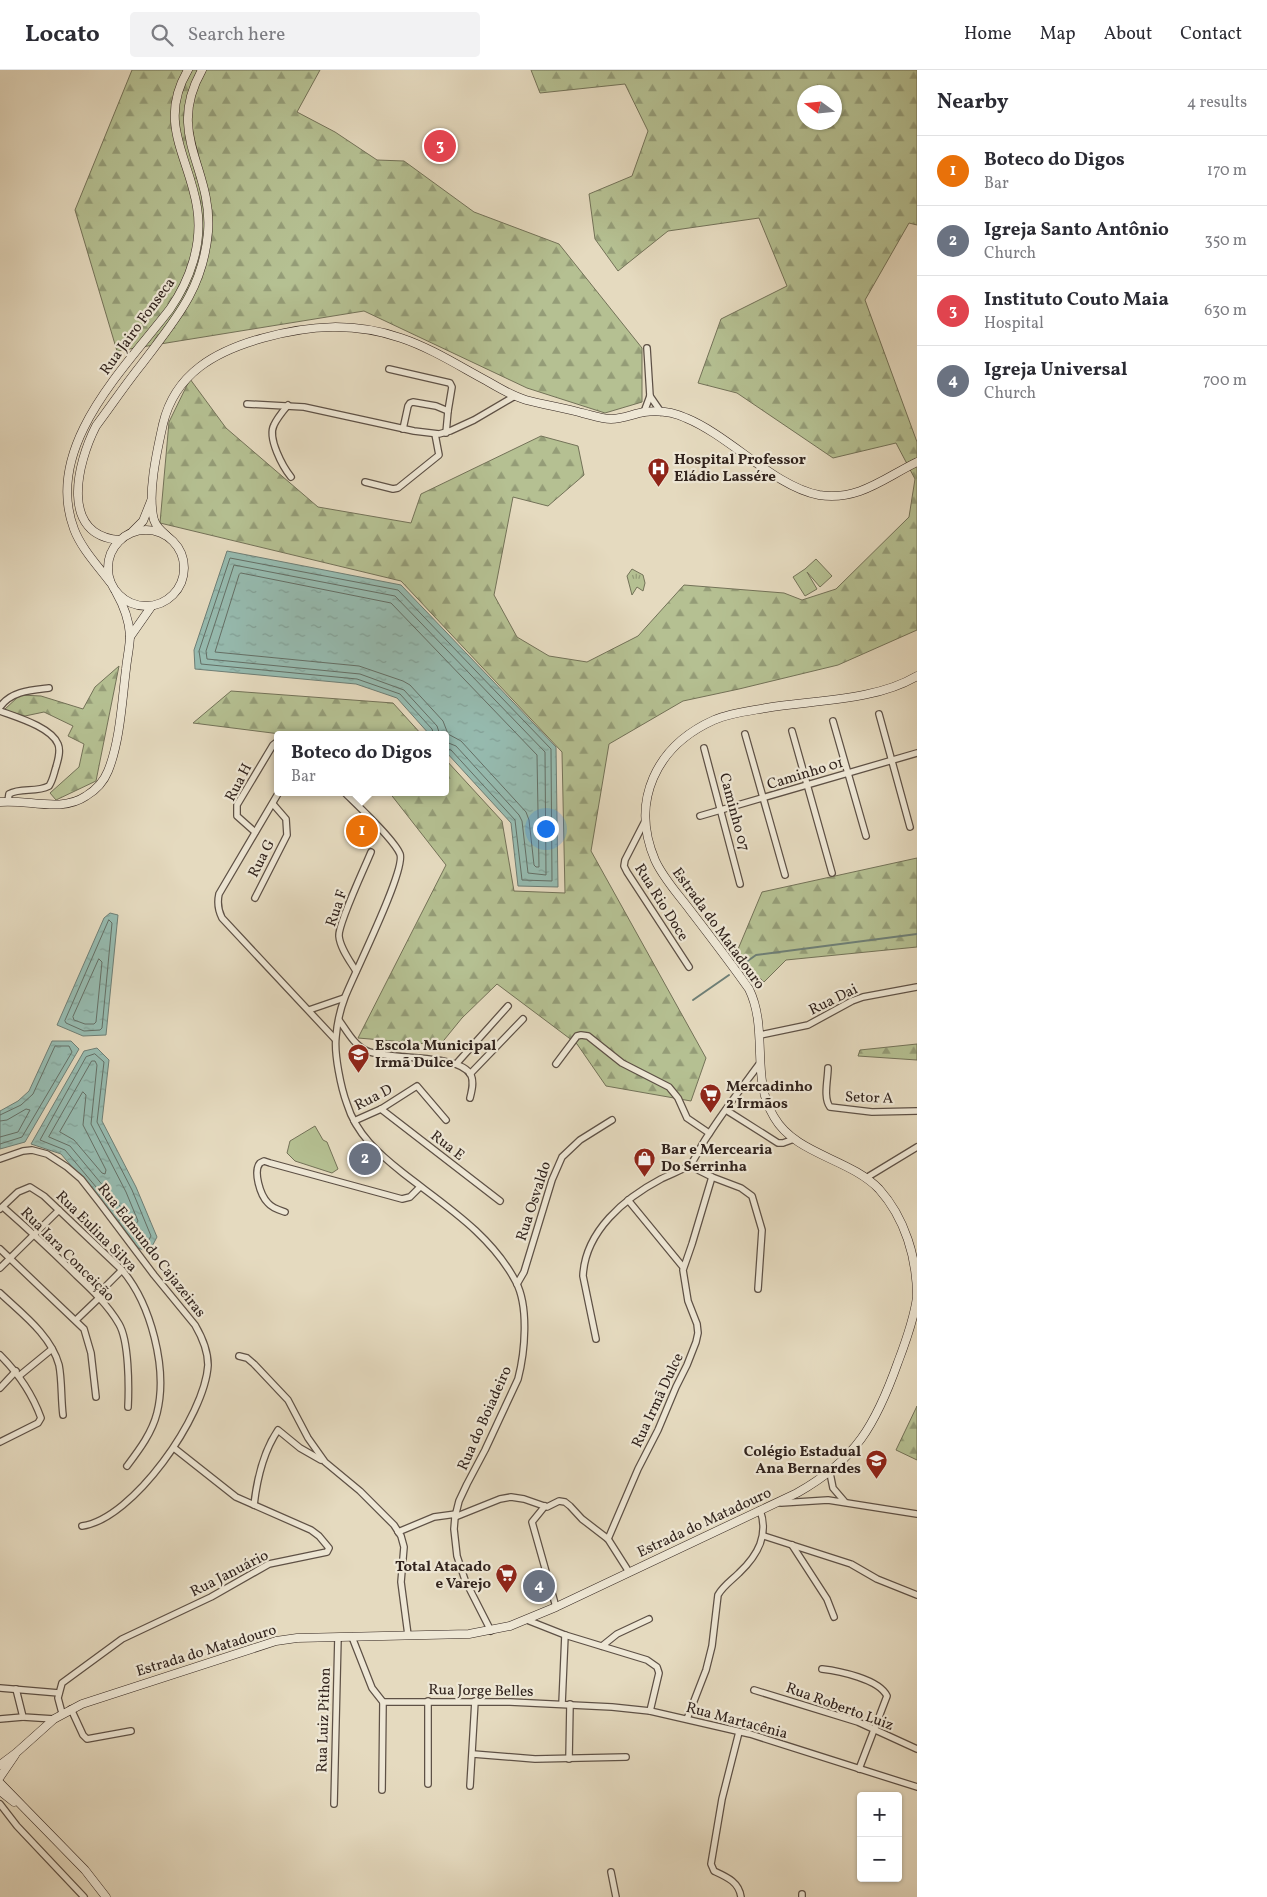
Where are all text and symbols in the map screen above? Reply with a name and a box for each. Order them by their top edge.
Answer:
search box [130,12,480,57]
text: Locato [25,18,100,52]
icon: search [148,21,176,49]
text: Search here [188,22,285,48]
text: Home [964,22,1012,47]
text: Map [1040,22,1076,47]
text: About [1104,22,1152,47]
text: Contact [1180,22,1242,47]
north arrow [797,85,842,130]
text: Nearby [937,88,1008,117]
text: 4 results [1187,92,1247,114]
pin: 3 [424,127,456,165]
text: Boteco do Digos [984,147,1125,173]
text: 1 [950,160,956,182]
text: 170 m [1207,160,1247,182]
text: Bar [984,173,1009,195]
text: Igreja Santo Antônio [984,217,1169,243]
text: 2 [949,230,957,252]
text: 350 m [1204,230,1247,252]
text: Church [984,243,1036,265]
street label: Rua Jairo Fonseca [96,274,181,380]
text: Instituto Couto Maia [984,287,1169,313]
text: 3 [949,300,957,322]
text: 630 m [1204,300,1247,322]
text: Hospital [984,313,1044,335]
text: Igreja Universal [984,357,1127,383]
text: 4 [948,370,958,392]
text: 700 m [1203,370,1247,392]
text: Church [984,383,1036,405]
place label: Hospital Professor Eládio Lassére [674,450,806,488]
hospital icon: Hospital Professor Eládio Lassére [646,456,670,487]
popup [274,731,449,796]
text: Boteco do Digos [291,740,432,766]
street label: Caminho 01 [765,753,846,796]
street label: Rua H [221,760,258,806]
text: Bar [291,766,316,788]
street label: Caminho 07 [713,771,754,854]
pin: 1 [346,812,378,850]
your location [533,816,559,842]
street label: Rua G [244,836,281,881]
street label: Rua Rio Doce [629,860,693,946]
street label: Estrada do Matadouro [666,864,769,994]
street label: Rua F [321,887,353,930]
street label: Rua Dai [806,979,862,1021]
place label: Escola Municipal Irmã Dulce [375,1036,496,1074]
school or university icon: Escola Municipal Irmã Dulce [347,1042,371,1073]
place label: Mercadinho 2 Irmãos [726,1077,813,1115]
street label: Rua D [351,1080,396,1117]
supermarket icon: Mercadinho 2 Irmãos [698,1083,722,1114]
street label: Setor A [844,1087,894,1110]
street label: Rua E [426,1126,469,1166]
pin: 2 [349,1140,381,1178]
place label: Bar e Mercearia Do Serrinha [661,1140,773,1178]
shop icon: Bar e Mercearia Do Serrinha [633,1146,657,1177]
street label: Rua Osvaldo [512,1159,557,1244]
street label: Rua Edmundo Cajazeiras [92,1179,210,1322]
street label: Rua Eulina Silva [50,1187,141,1278]
street label: Rua Iara Conceição [15,1203,119,1307]
street label: Rua Irmã Dulce [627,1350,689,1451]
street label: Rua do Boiadeiro [453,1363,518,1474]
place label: Colégio Estadual Ana Bernardes [744,1442,861,1480]
school or university icon: Colégio Estadual Ana Bernardes [865,1448,889,1479]
street label: Estrada do Matadouro [634,1483,775,1564]
street label: Rua Januário [187,1546,272,1603]
place label: Total Atacado e Varejo [395,1557,491,1595]
supermarket icon: Total Atacado e Varejo [495,1563,519,1594]
pin: 4 [523,1567,555,1605]
street label: Estrada do Matadouro [134,1620,279,1683]
street label: Rua Luiz Pithon [312,1667,337,1773]
street label: Rua Roberto Luiz [783,1678,896,1737]
street label: Rua Jorge Belles [428,1680,534,1703]
street label: Rua Martacênia [683,1698,790,1745]
map controls [857,1792,902,1882]
button: + [857,1792,902,1837]
button: − [857,1837,902,1882]

